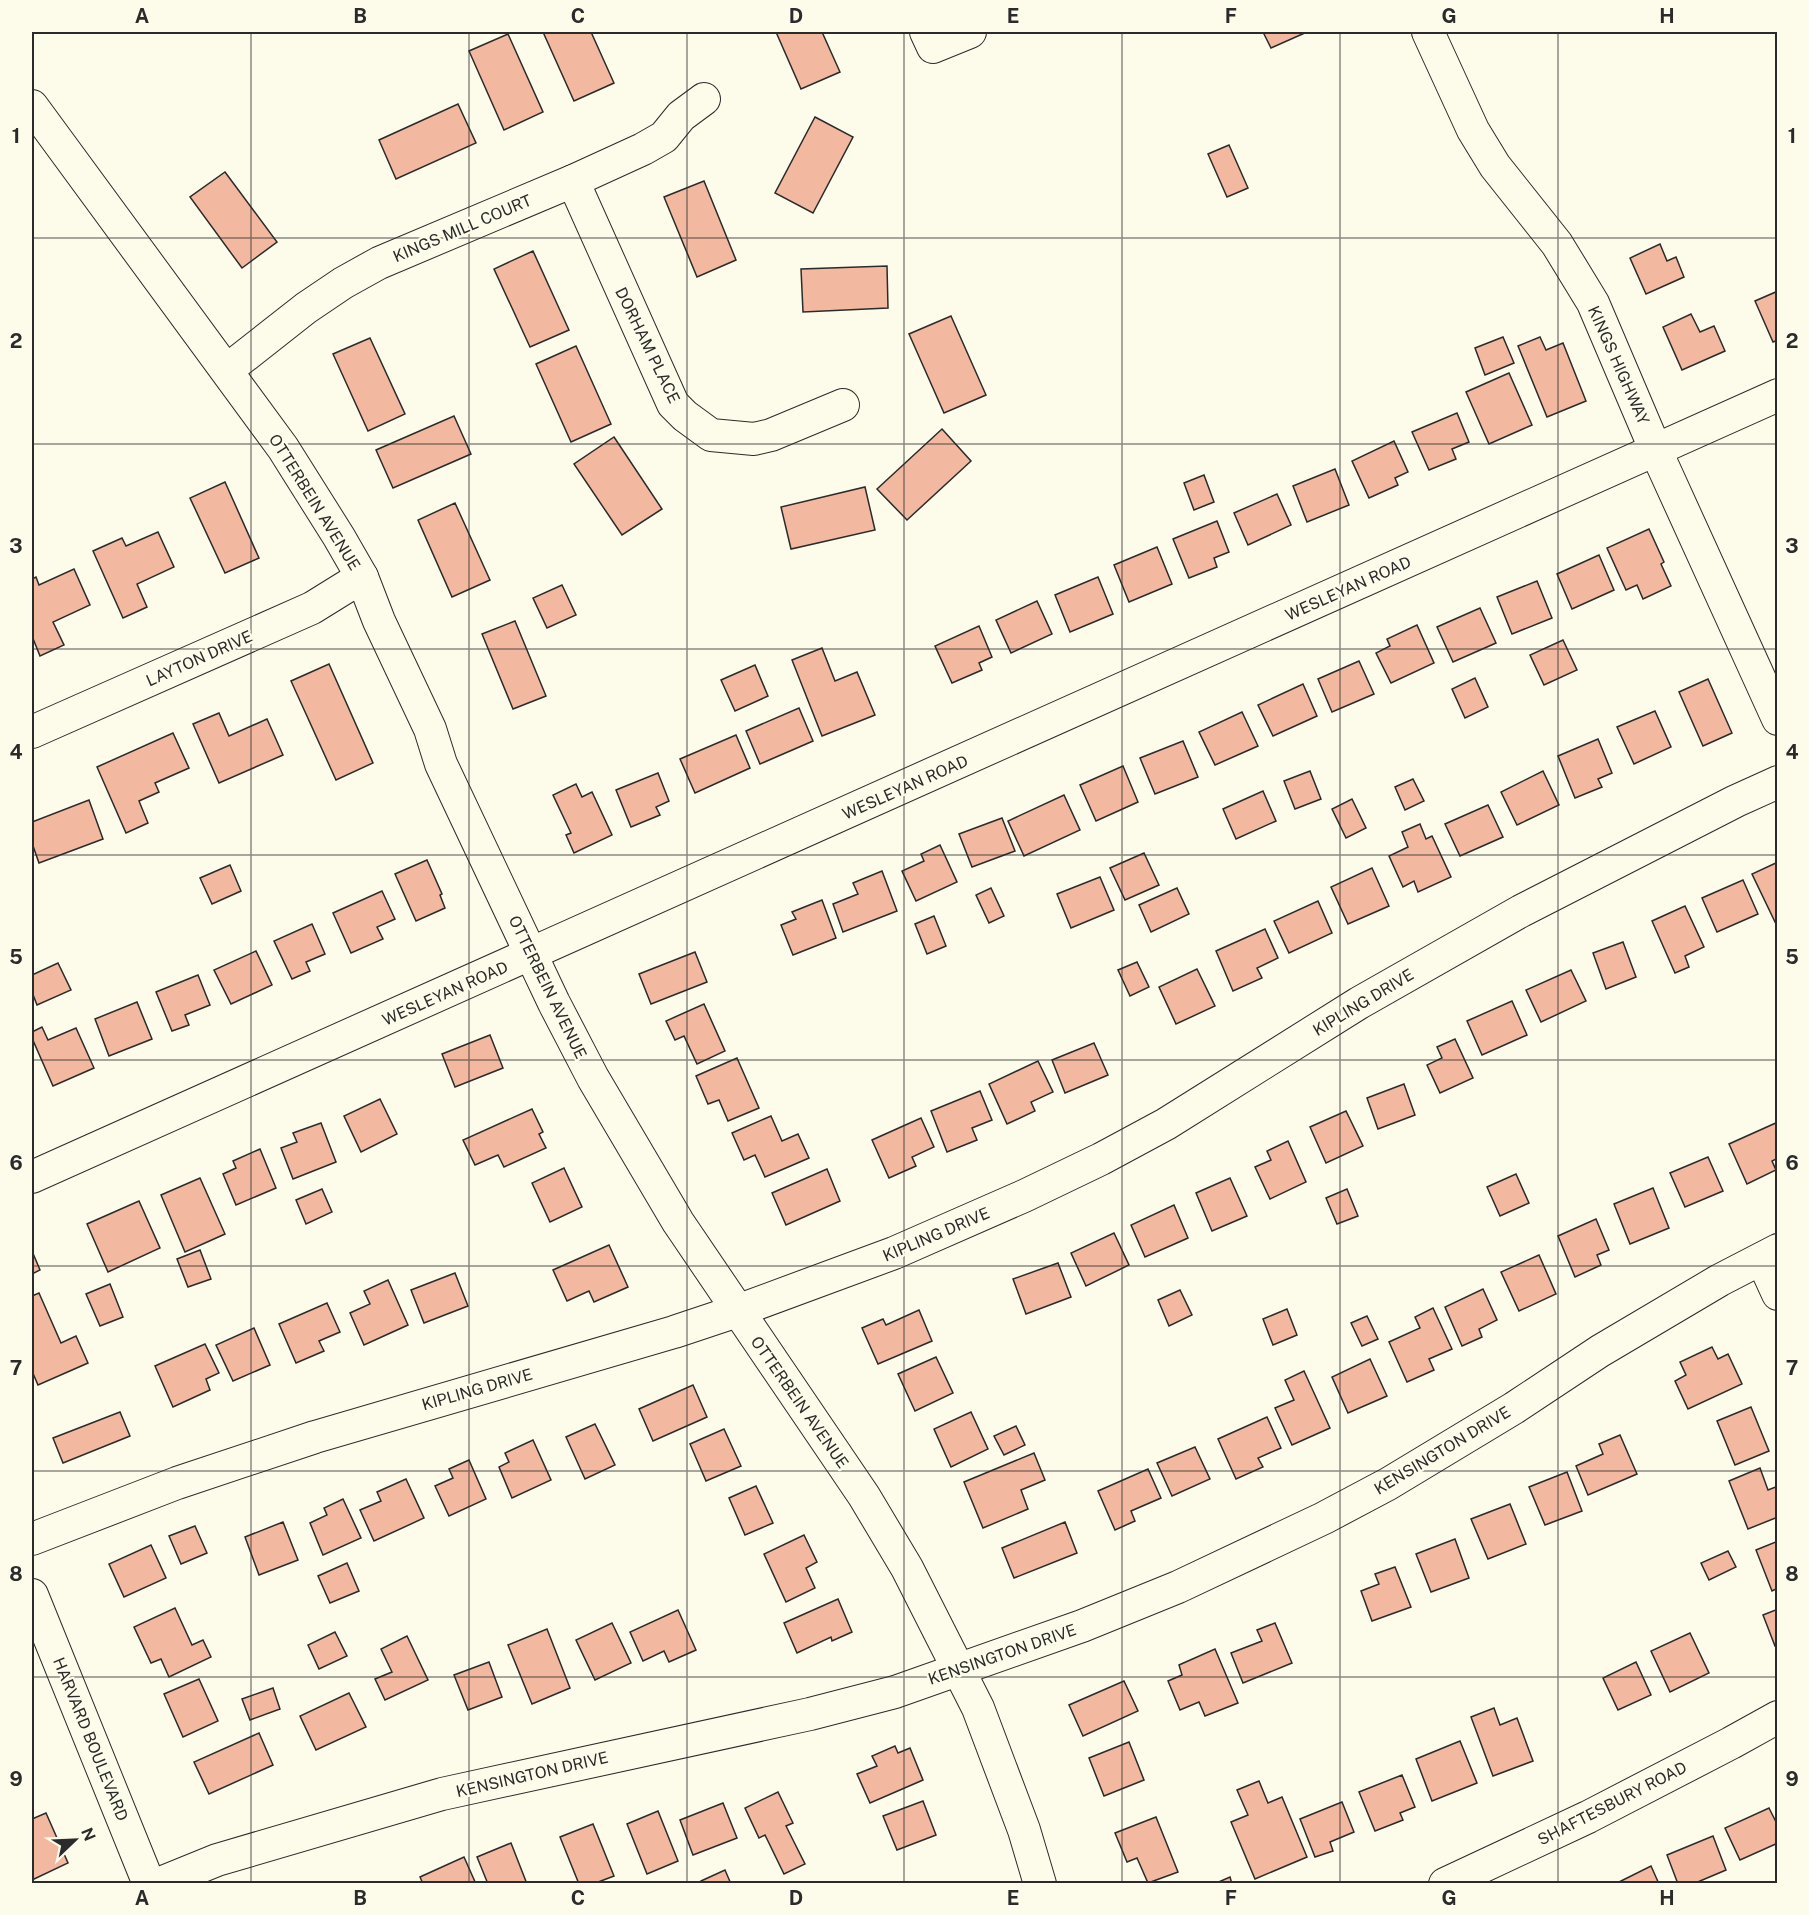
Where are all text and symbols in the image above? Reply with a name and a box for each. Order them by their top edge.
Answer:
text: A [135,4,149,28]
text: B [353,4,367,28]
text: C [571,4,585,28]
text: D [789,4,803,28]
text: E [1007,4,1019,28]
text: F [1225,4,1237,28]
text: G [1441,4,1457,28]
text: H [1659,4,1675,28]
text: 1 [12,124,20,148]
text: 1 [1788,124,1796,148]
street label: KINGS MILL COURT [390,190,535,266]
street label: DORHAM PLACE [611,284,684,406]
street label: KINGS HIGHWAY [1584,303,1653,428]
text: 2 [10,329,22,353]
text: 2 [1786,329,1798,353]
street label: OTTERBEIN AVENUE [265,431,364,574]
text: 3 [9,534,23,558]
text: 3 [1785,534,1799,558]
street label: WESLEYAN ROAD [1282,552,1414,625]
street label: LAYTON DRIVE [143,627,255,690]
text: 4 [9,740,23,764]
text: 4 [1785,740,1799,764]
street label: WESLEYAN ROAD [839,751,971,824]
street label: OTTERBEIN AVENUE [505,913,590,1062]
text: 5 [9,945,23,969]
text: 5 [1785,945,1799,969]
street label: WESLEYAN ROAD [379,957,511,1030]
street label: KIPLING DRIVE [1309,965,1417,1040]
text: 6 [9,1151,23,1175]
text: 6 [1785,1151,1799,1175]
street label: KIPLING DRIVE [880,1203,992,1266]
street label: OTTERBEIN AVENUE [747,1333,852,1472]
text: 7 [10,1356,22,1380]
text: 7 [1786,1356,1798,1380]
street label: KIPLING DRIVE [420,1365,535,1414]
street label: KENSINGTON DRIVE [1371,1402,1514,1499]
text: 8 [9,1562,23,1586]
text: 8 [1785,1562,1799,1586]
street label: KENSINGTON DRIVE [926,1620,1079,1689]
street label: HARVARD BOULEVARD [49,1655,132,1824]
street label: KENSINGTON DRIVE [454,1748,610,1801]
street label: SHAFTESBURY ROAD [1535,1758,1690,1849]
text: 9 [9,1767,23,1791]
text: 9 [1785,1767,1799,1791]
north arrow [45,1810,105,1870]
text: N [77,1825,100,1844]
text: A [135,1886,149,1910]
text: B [353,1886,367,1910]
text: C [571,1886,585,1910]
text: D [789,1886,803,1910]
text: E [1007,1886,1019,1910]
text: F [1225,1886,1237,1910]
text: G [1441,1886,1457,1910]
text: H [1659,1886,1675,1910]

